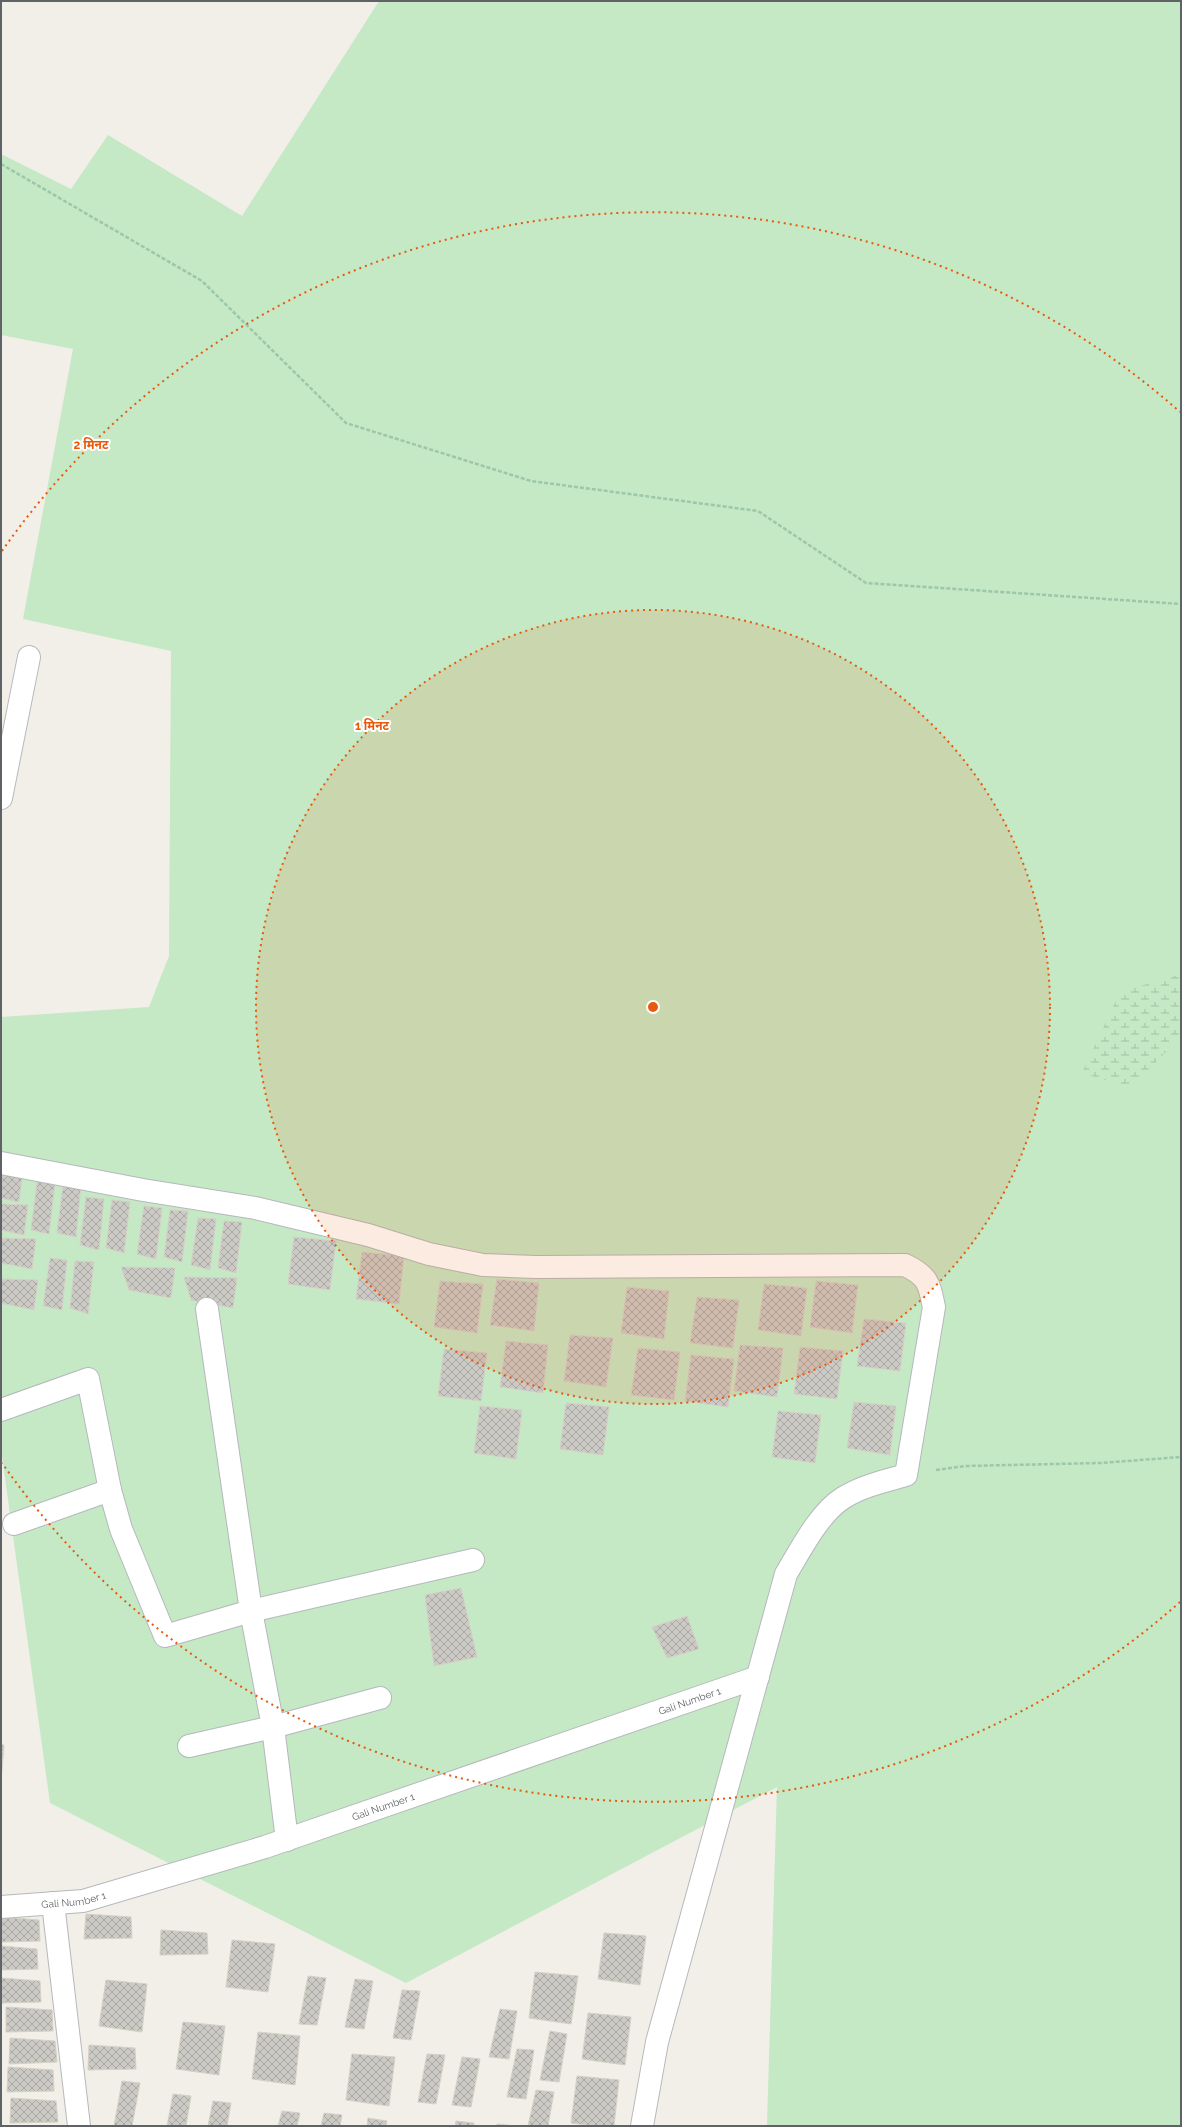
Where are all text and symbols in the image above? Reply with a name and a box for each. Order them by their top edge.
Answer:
text: 2 मिनट [74,437,109,452]
text: 1 मिनट [355,718,390,733]
centre of rings [646,1000,660,1014]
street label: Gali Number 1 [657,1685,723,1717]
street label: Gali Number 1 [351,1791,417,1823]
street label: Gali Number 1 [41,1889,108,1910]

